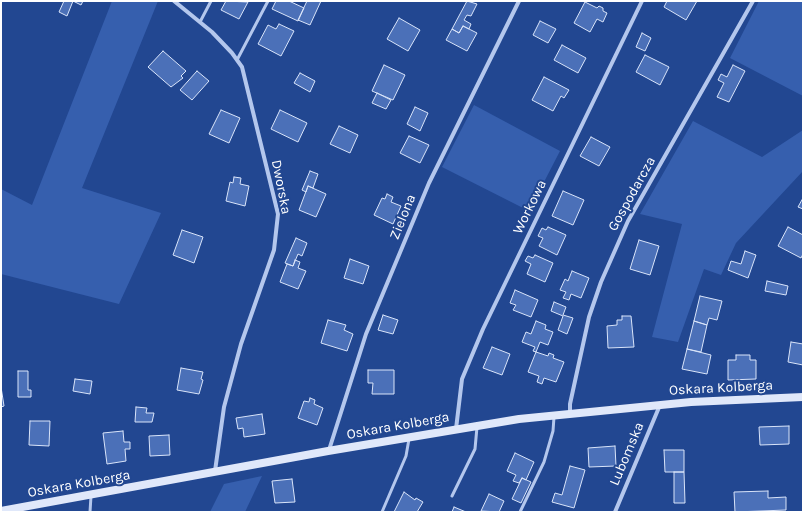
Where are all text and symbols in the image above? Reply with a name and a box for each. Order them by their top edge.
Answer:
street label: Gospodarcza [605,154,659,234]
street label: Dworska [268,158,294,216]
street label: Workowa [510,177,550,237]
street label: Zielona [386,192,420,242]
street label: Oskara Kolberga [669,377,773,399]
street label: Oskara Kolberga [345,409,451,443]
street label: Lubomska [606,420,648,488]
street label: Oskara Kolberga [26,467,132,501]

